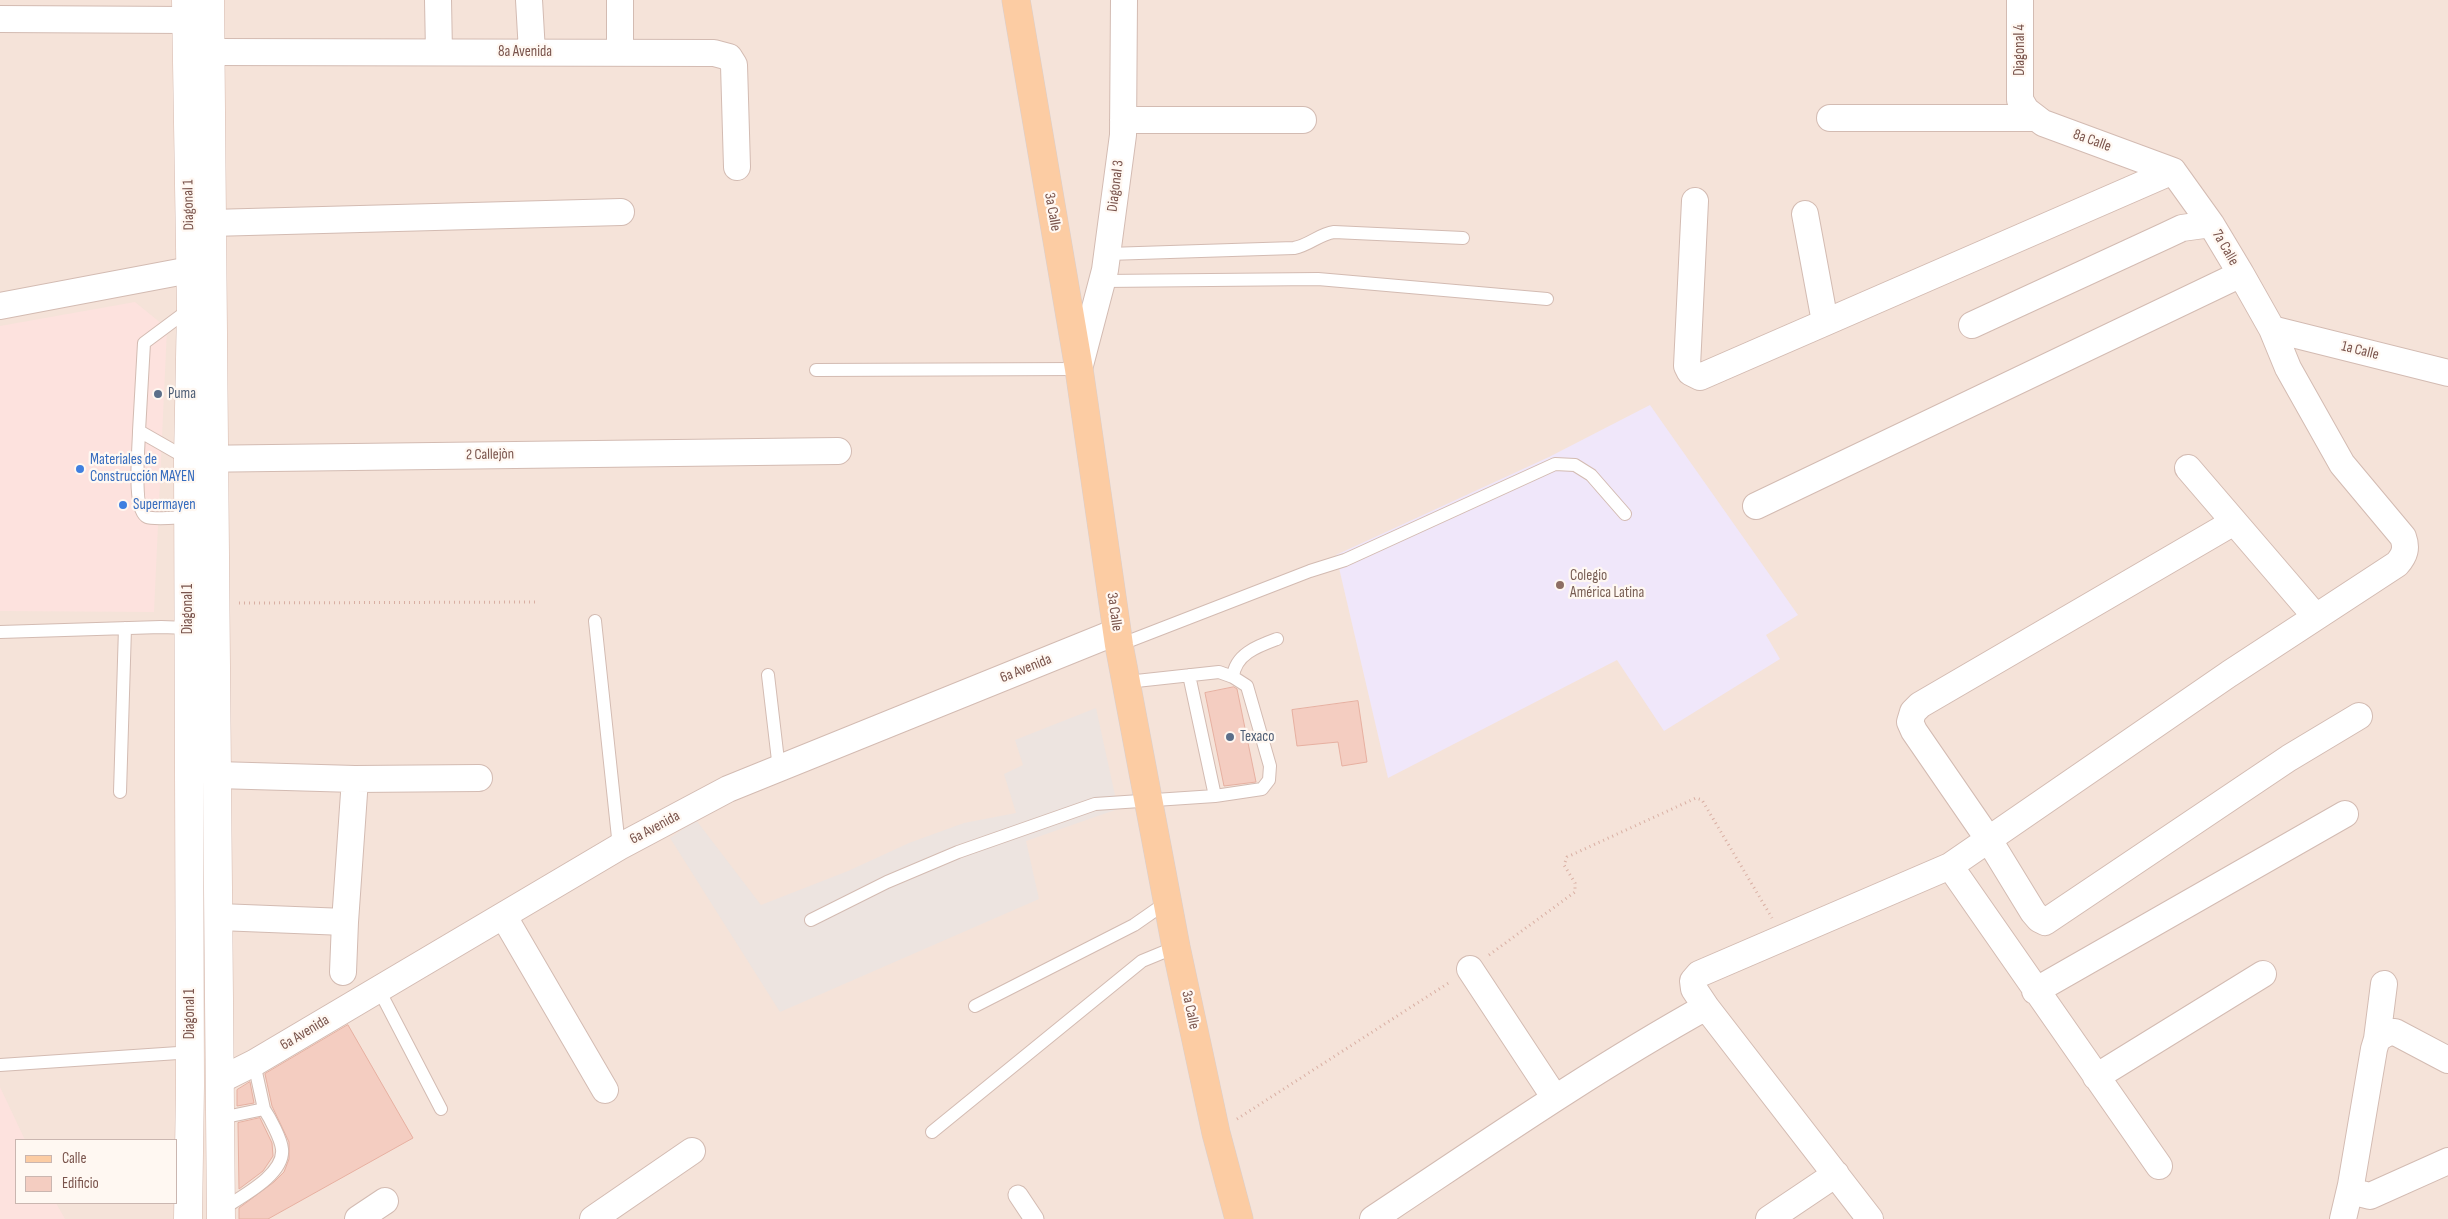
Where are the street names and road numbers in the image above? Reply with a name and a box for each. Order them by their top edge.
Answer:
street label: Diagonal 4 [2011,24,2029,76]
street label: 8a Avenida [498,43,552,61]
street label: 8a Calle [2071,126,2113,156]
street label: Diagonal 3 [1104,159,1128,213]
street label: Diagonal 1 [180,179,198,231]
street label: 3a Calle [1040,191,1064,233]
street label: 7a Calle [2208,227,2242,269]
street label: 1a Calle [2339,338,2381,364]
street label: 2 Callejòn [466,446,514,464]
street label: Diagonal 1 [179,584,197,634]
street label: 3a Calle [1102,592,1126,632]
street label: 6a Avenida [998,651,1054,687]
street label: 6a Avenida [627,807,683,849]
street label: Diagonal 1 [181,989,199,1039]
street label: 3a Calle [1177,989,1203,1031]
street label: 6a Avenida [277,1011,333,1055]

